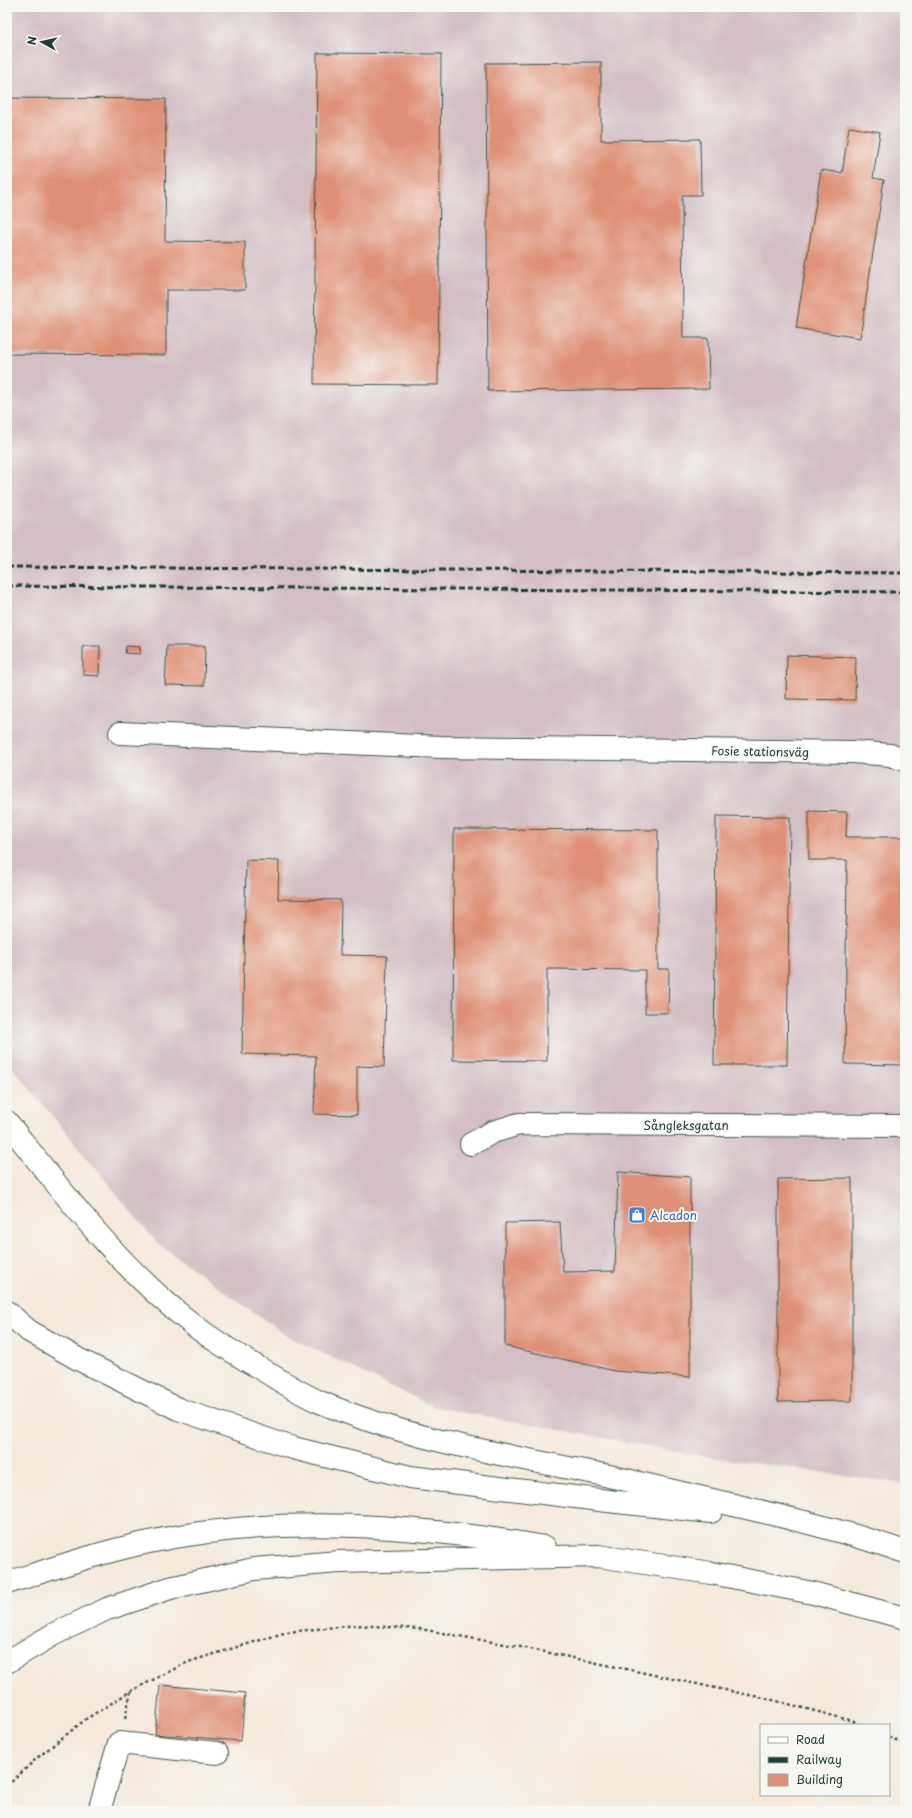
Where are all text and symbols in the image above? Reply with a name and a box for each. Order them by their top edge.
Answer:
north arrow [22,22,62,62]
text: N [23,35,41,46]
street label: Fosie stationsväg [711,741,809,761]
street label: Sångleksgatan [643,1116,729,1134]
shop icon: Alcadon [627,1205,647,1225]
place label: Alcadon [650,1206,697,1224]
legend [760,1724,890,1796]
text: Road [796,1730,825,1748]
text: Railway [796,1750,842,1768]
text: Building [796,1770,843,1788]

